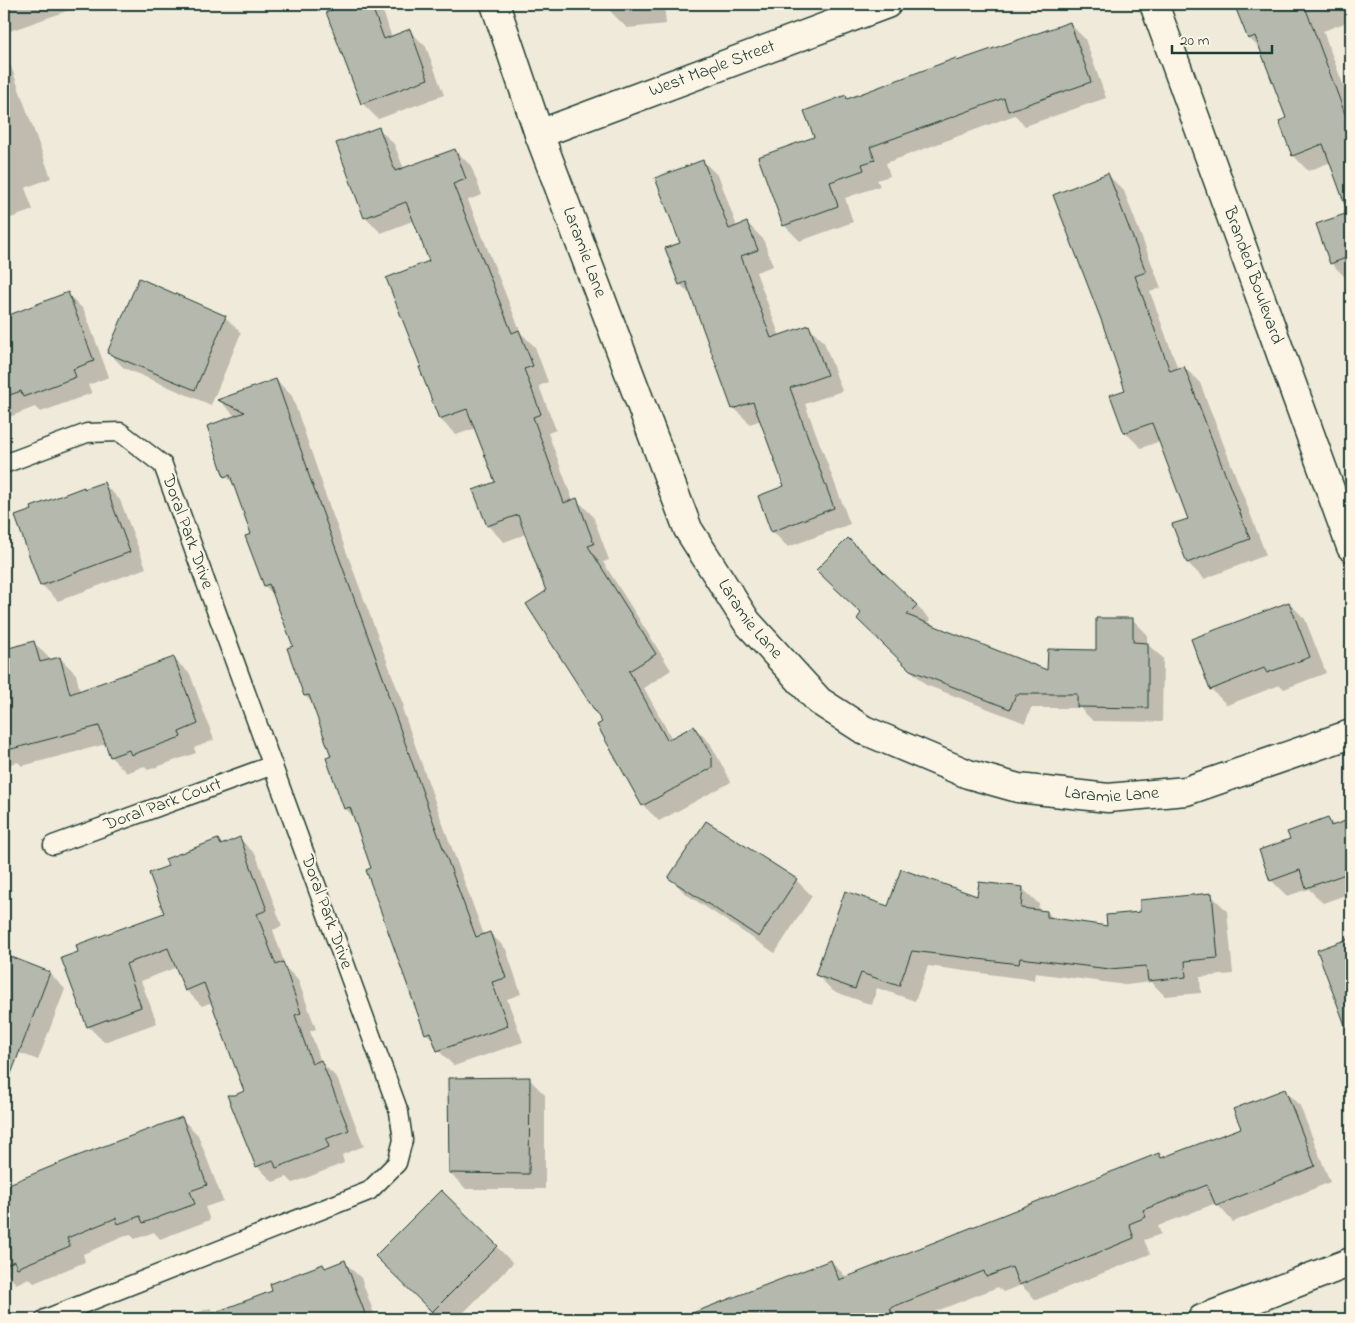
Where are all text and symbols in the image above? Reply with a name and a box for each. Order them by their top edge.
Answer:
scale bar [1172,22,1272,54]
text: 20 m [1180,30,1210,52]
street label: West Maple Street [646,34,779,105]
street label: Branded Boulevard [1215,202,1289,348]
street label: Laramie Lane [555,204,613,302]
street label: Doral Park Drive [154,470,220,594]
street label: Laramie Lane [710,575,789,666]
street label: Doral Park Court [100,772,225,839]
street label: Laramie Lane [1063,780,1161,811]
street label: Doral Park Drive [293,850,359,974]

